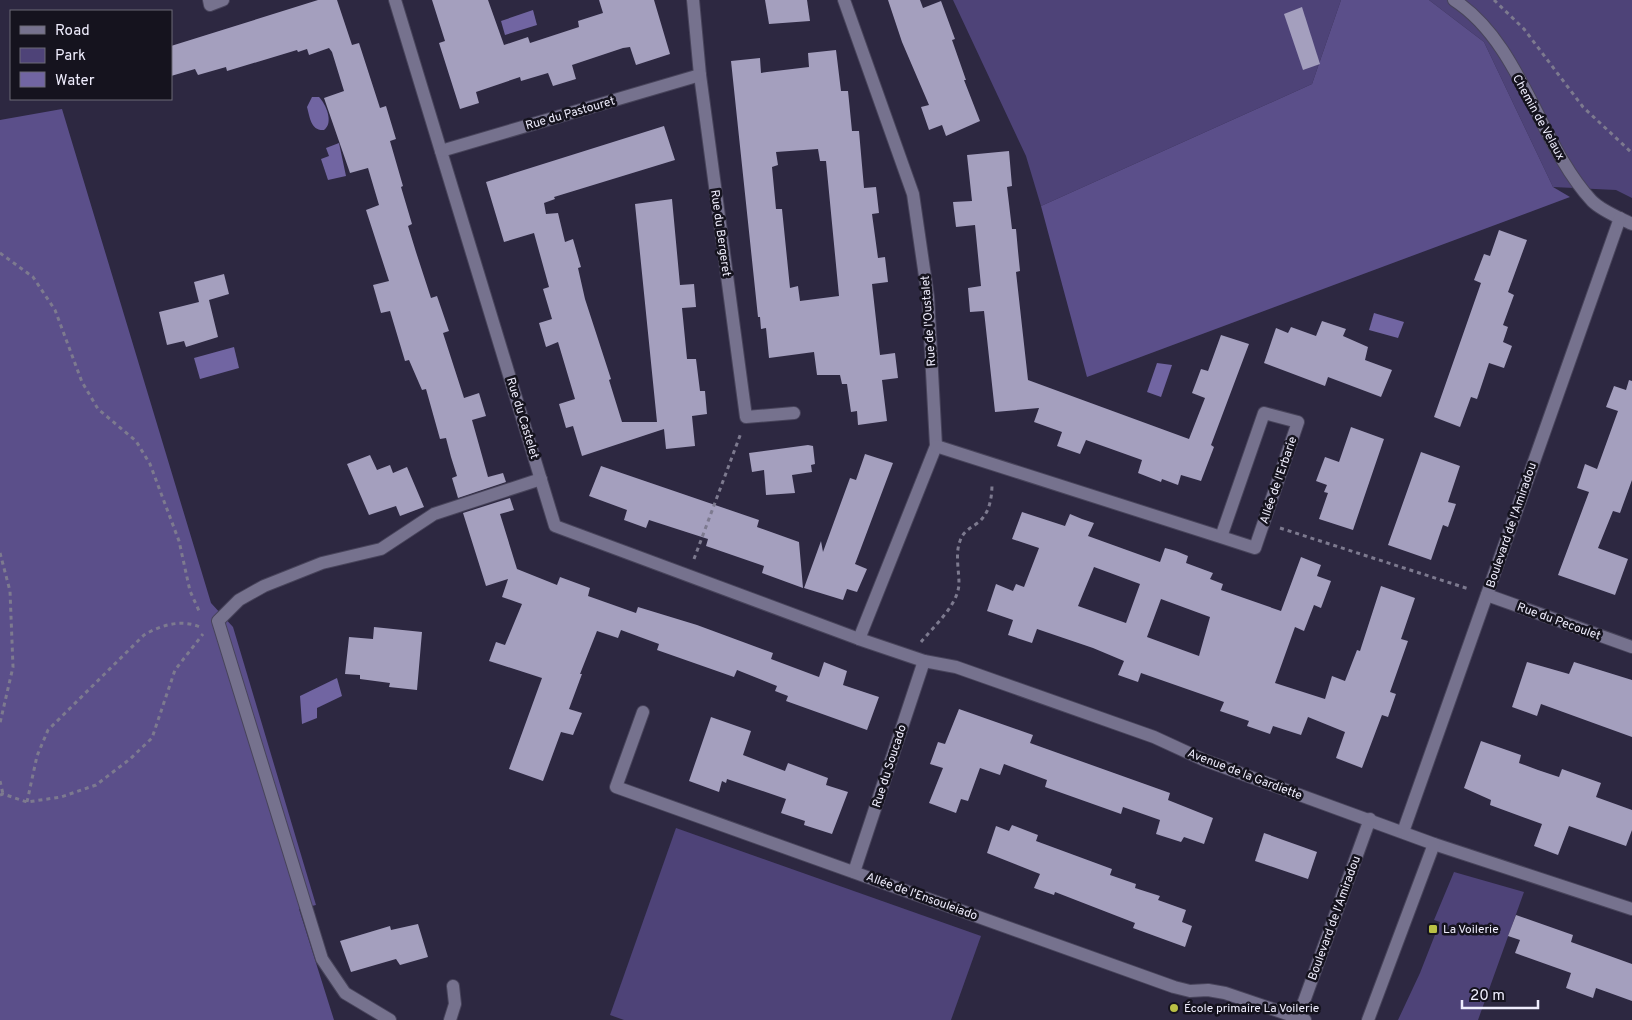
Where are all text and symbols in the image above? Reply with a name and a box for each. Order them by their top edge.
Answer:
legend [10,10,172,100]
text: Road [55,22,90,41]
text: Park [55,47,86,66]
text: Water [55,72,95,91]
street label: Chemin de Velaux [1508,72,1568,163]
street label: Rue du Pastouret [524,94,617,134]
street label: Rue du Bergeret [706,189,734,278]
street label: Rue de l'Oustalet [918,275,940,367]
street label: Rue du Castelet [502,376,542,461]
street label: Allée de l'Erbarie [1257,435,1301,526]
street label: Boulevard de l'Amiradou [1483,461,1541,590]
street label: Rue du Pecoulet [1515,599,1603,644]
street label: Rue du Soucado [869,723,911,810]
street label: Avenue de la Gardiette [1185,746,1304,804]
street label: Boulevard de l'Amiradou [1305,854,1365,983]
street label: Allée de l'Ensouleiado [864,869,980,925]
place label: La Voilerie [1443,922,1499,938]
marker: La Voilerie [1427,923,1439,935]
scale bar [1462,978,1538,1010]
text: 20 m [1470,987,1505,1006]
place label: École primaire La Voilerie [1184,1001,1319,1017]
marker: École primaire La Voilerie [1168,1002,1180,1014]

